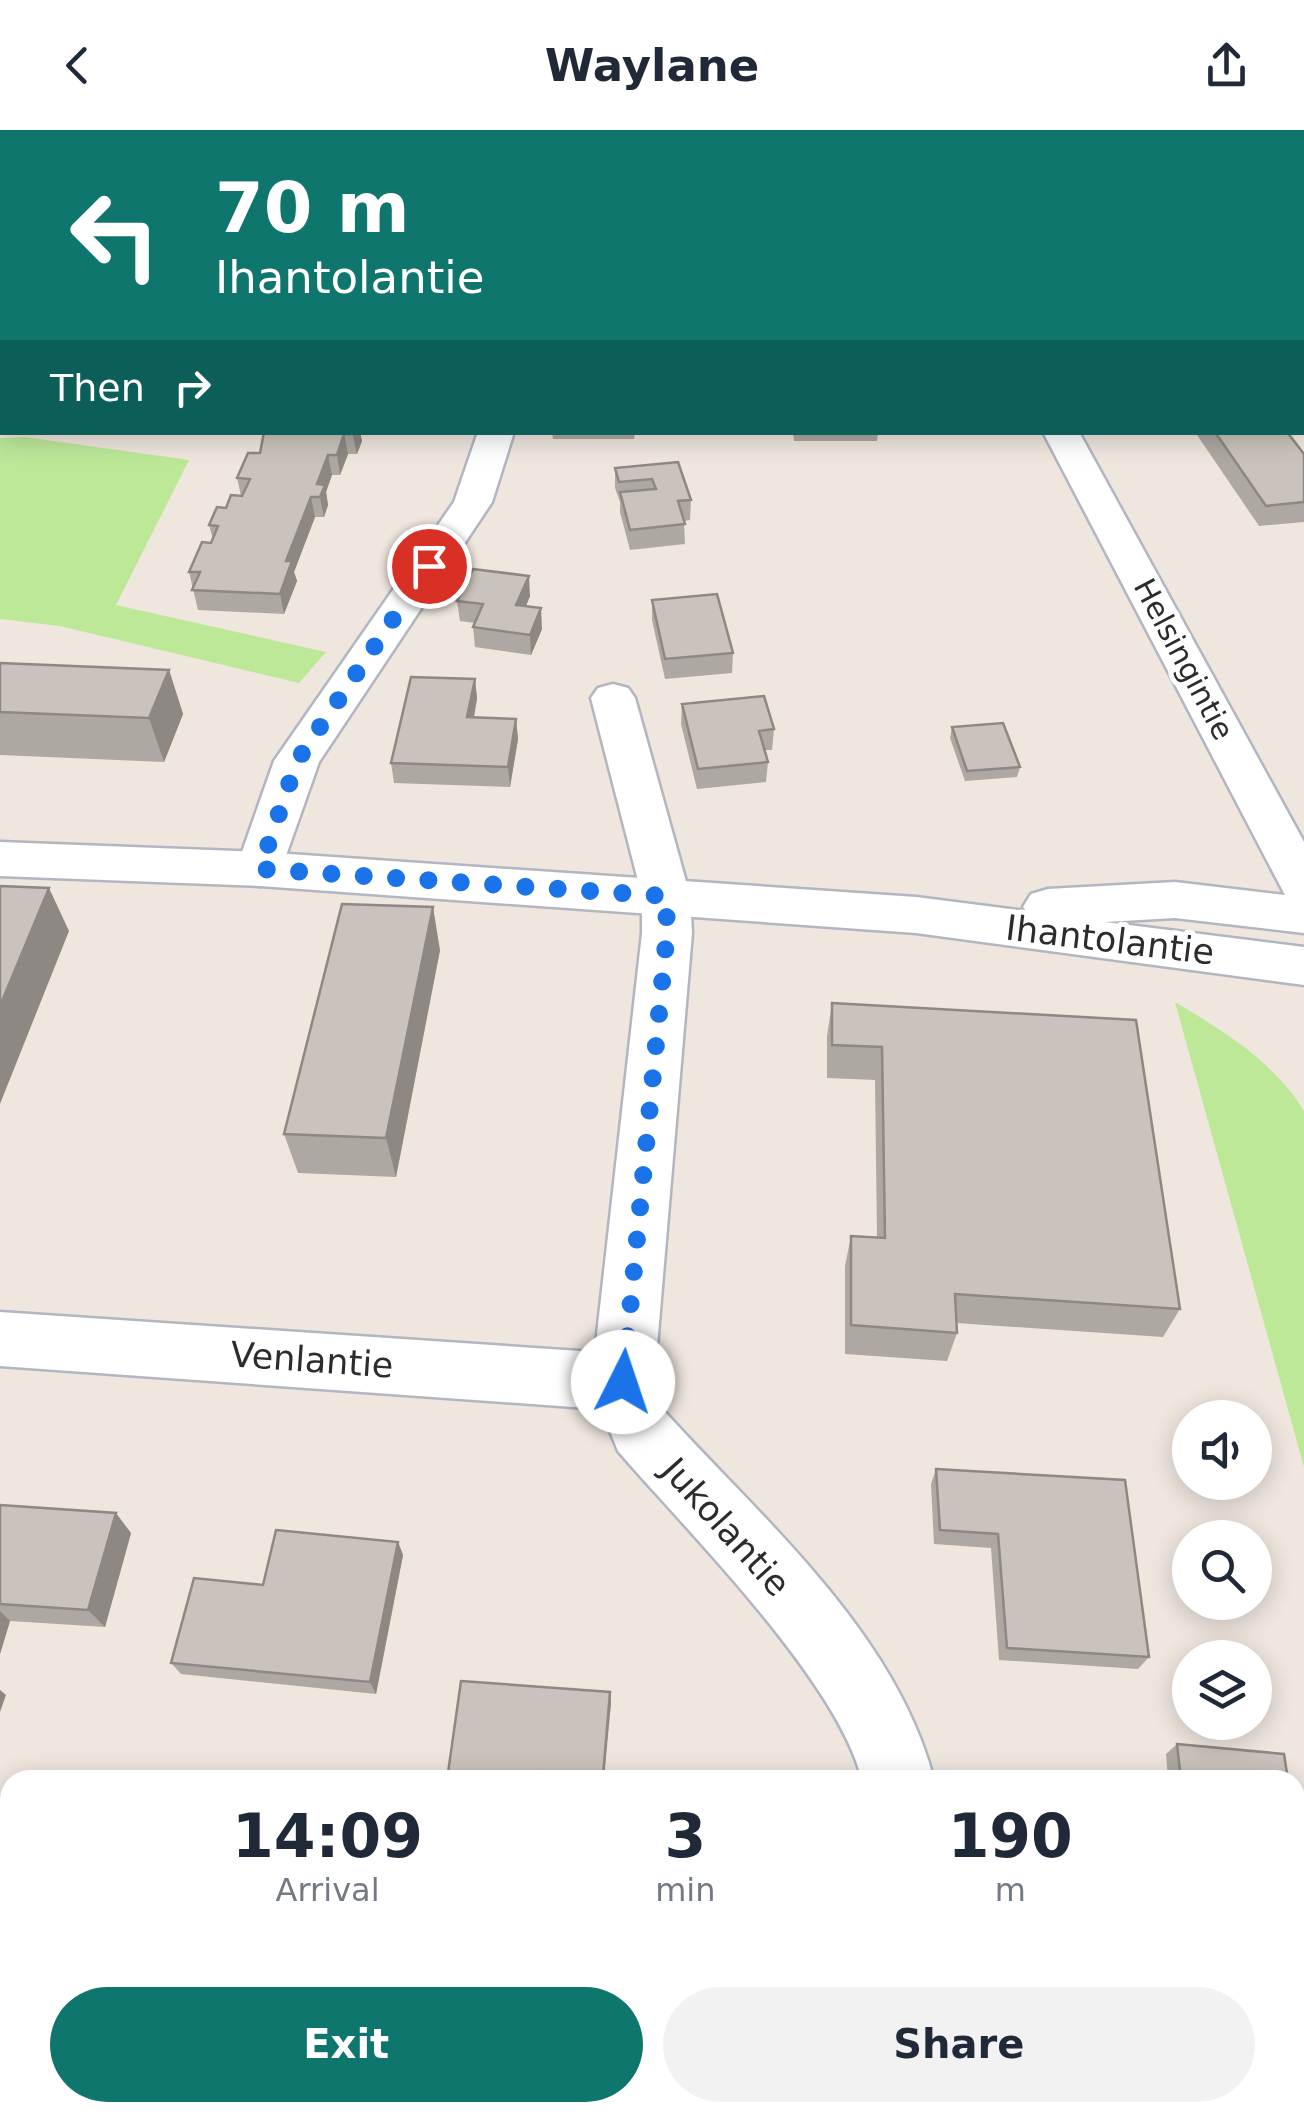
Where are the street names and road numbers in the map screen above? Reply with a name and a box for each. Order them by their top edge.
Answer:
street label: Helsingintie [1127,573,1241,745]
street label: Ihantolantie [1004,907,1216,973]
street label: Venlantie [229,1334,395,1386]
street label: Jukolantie [652,1448,798,1604]

